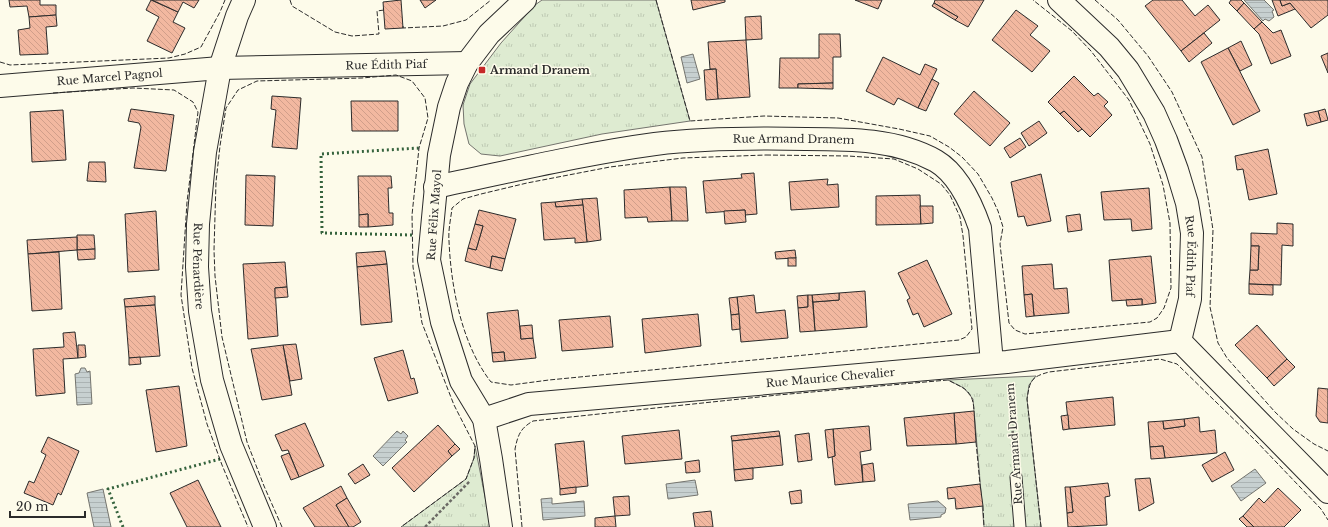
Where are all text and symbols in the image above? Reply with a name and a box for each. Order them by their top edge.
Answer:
street label: Rue Édith Piaf [345,57,429,72]
place label: Armand Dranem [489,63,590,77]
marker: Armand Dranem [477,65,487,75]
street label: Rue Marcel Pagnol [56,66,164,88]
street label: Rue Armand Dranem [733,132,855,147]
street label: Rue Félix Mayol [424,169,444,261]
street label: Rue Édith Piaf [1182,214,1199,298]
street label: Rue Pénardière [190,223,207,310]
street label: Rue Maurice Chevalier [765,365,896,390]
street label: Rue Armand Dranem [1003,383,1025,505]
scale bar [10,493,85,519]
text: 20 m [16,499,48,514]

